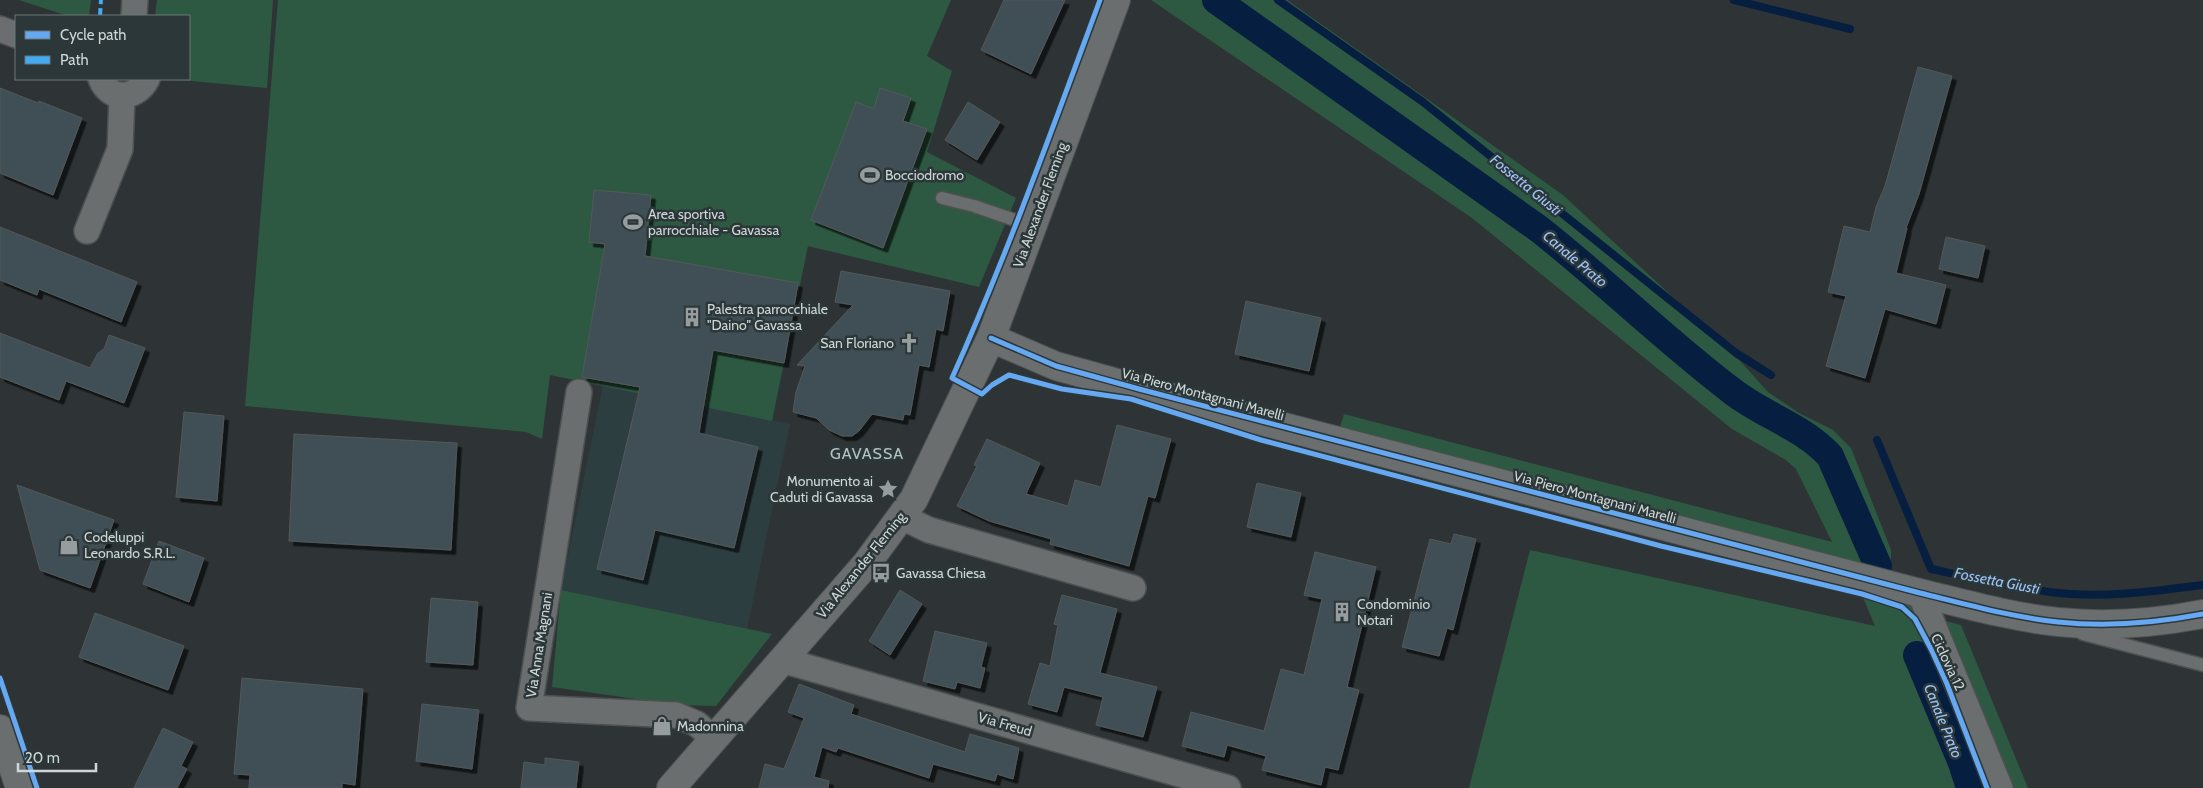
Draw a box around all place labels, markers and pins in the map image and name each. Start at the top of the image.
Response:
sports icon: Bocciodromo [859,164,881,186]
place label: Bocciodromo [885,166,964,184]
place label: Area sportiva parrocchiale - Gavassa [648,205,779,239]
sports icon: Area sportiva parrocchiale - Gavassa [622,211,644,233]
place label: Palestra parrocchiale "Daino" Gavassa [707,300,828,334]
building icon: Palestra parrocchiale "Daino" Gavassa [681,306,703,328]
church icon: San Floriano [898,332,920,354]
place label: San Floriano [820,334,894,352]
place label: Monumento ai Caduti di Gavassa [770,472,873,506]
place icon: Monumento ai Caduti di Gavassa [877,478,899,500]
place label: Codeluppi Leonardo S.R.L. [84,528,176,562]
shop icon: Codeluppi Leonardo S.R.L. [58,534,80,556]
bus stop icon: Gavassa Chiesa [870,562,892,584]
place label: Gavassa Chiesa [896,564,986,582]
place label: Condominio Notari [1357,595,1430,629]
building icon: Condominio Notari [1331,601,1353,623]
shop icon: Madonnina [651,715,673,737]
place label: Madonnina [677,717,744,735]

